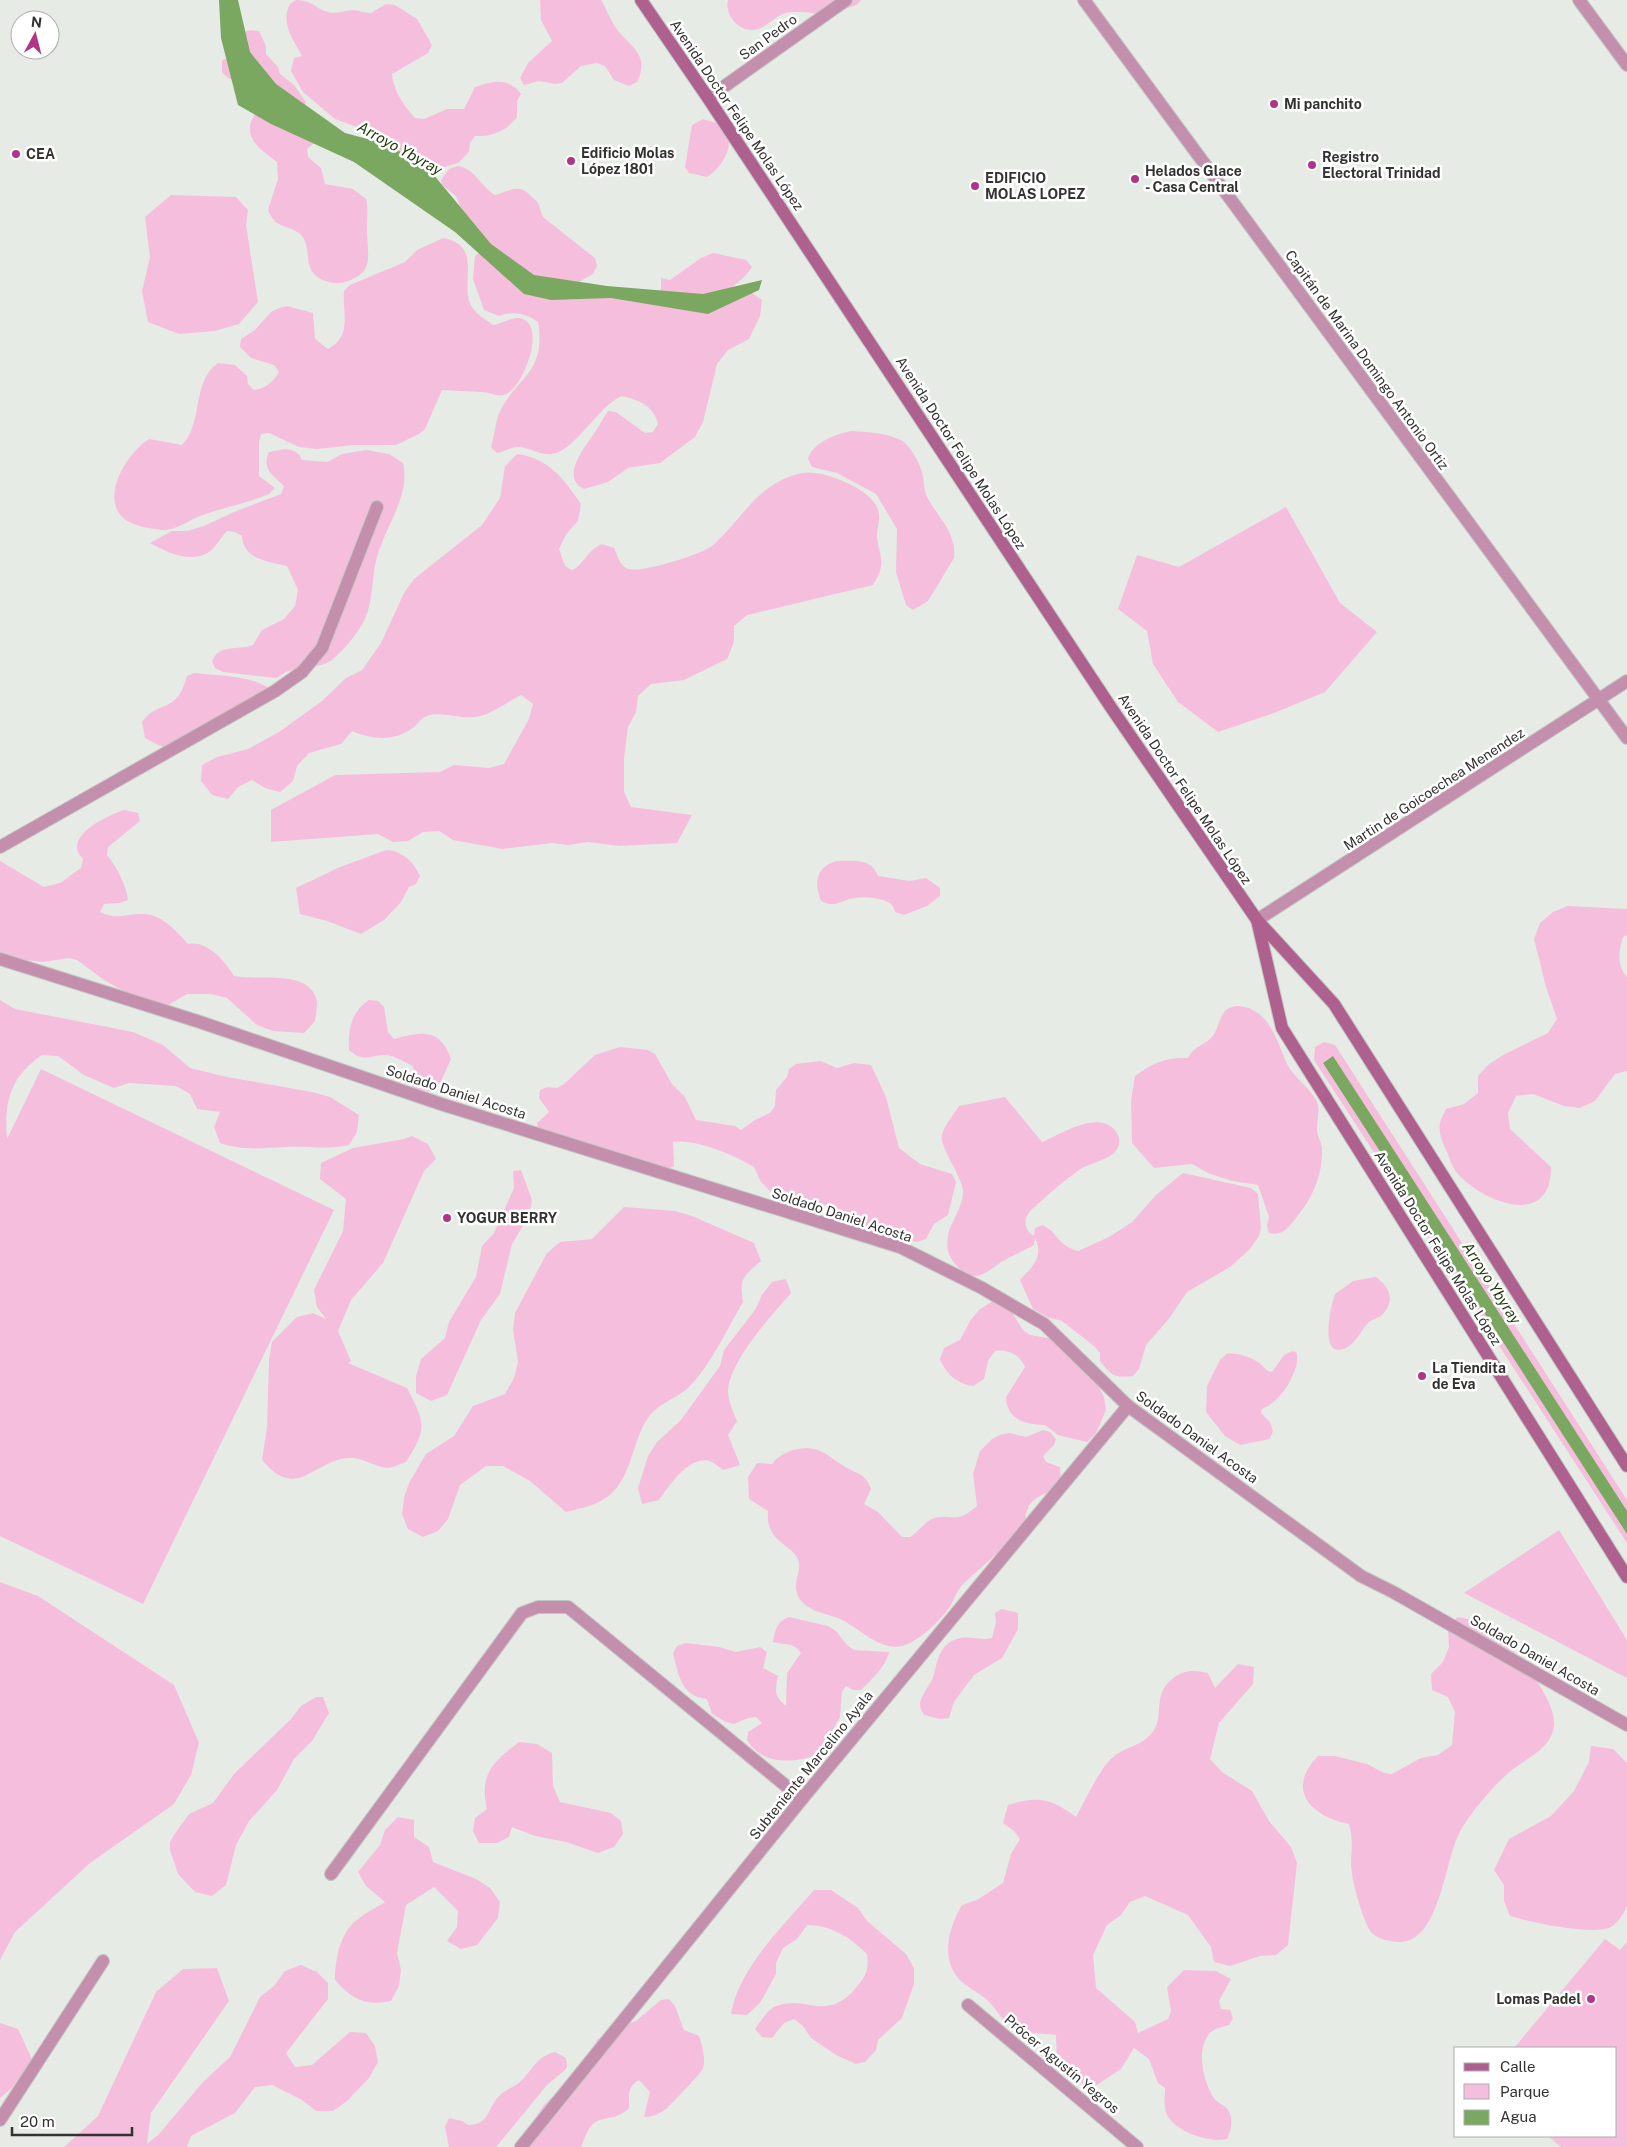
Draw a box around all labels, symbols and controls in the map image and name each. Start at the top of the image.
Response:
north arrow [10,10,60,60]
street label: San Pedro [736,11,800,63]
text: N [30,13,43,31]
street label: Avenida Doctor Felipe Molas López [667,17,807,214]
place label: Mi panchito [1284,96,1362,112]
marker: Mi panchito [1268,98,1280,110]
water label: Arroyo Ybyray [355,118,446,178]
place label: Edificio Molas López 1801 [581,145,674,177]
place label: CEA [26,146,55,162]
marker: CEA [10,148,22,160]
place label: Registro Electoral Trinidad [1322,149,1440,181]
marker: Edificio Molas López 1801 [565,155,577,167]
marker: Registro Electoral Trinidad [1306,159,1318,171]
place label: Helados Glace - Casa Central [1145,163,1242,195]
place label: EDIFICIO MOLAS LOPEZ [985,170,1085,202]
marker: Helados Glace - Casa Central [1129,173,1141,185]
marker: EDIFICIO MOLAS LOPEZ [969,180,981,192]
street label: Capitán de Marina Domingo Antonio Ortiz [1282,247,1452,473]
street label: Avenida Doctor Felipe Molas López [893,354,1029,552]
street label: Avenida Doctor Felipe Molas López [1115,691,1255,888]
street label: Martin de Goicoechea Menendez [1341,724,1528,853]
street label: Soldado Daniel Acosta [384,1062,528,1122]
street label: Avenida Doctor Felipe Molas López [1371,1148,1505,1348]
street label: Soldado Daniel Acosta [770,1185,914,1245]
place label: YOGUR BERRY [457,1210,558,1226]
marker: YOGUR BERRY [441,1212,453,1224]
water label: Arroyo Ybyray [1459,1239,1525,1327]
place label: La Tiendita de Eva [1432,1360,1506,1392]
marker: La Tiendita de Eva [1416,1370,1428,1382]
street label: Soldado Daniel Acosta [1133,1387,1261,1487]
street label: Soldado Daniel Acosta [1467,1611,1603,1699]
street label: Subteniente Marcelino Ayala [746,1687,876,1843]
place label: Lomas Padel [1496,1991,1581,2007]
marker: Lomas Padel [1585,1993,1597,2005]
street label: Prócer Agustín Yegros [1001,2011,1123,2117]
legend [1454,2047,1617,2137]
text: Calle [1500,2058,1536,2075]
text: Parque [1500,2083,1550,2100]
scale bar [12,2104,132,2136]
text: Agua [1500,2108,1537,2125]
text: 20 m [20,2113,55,2130]

